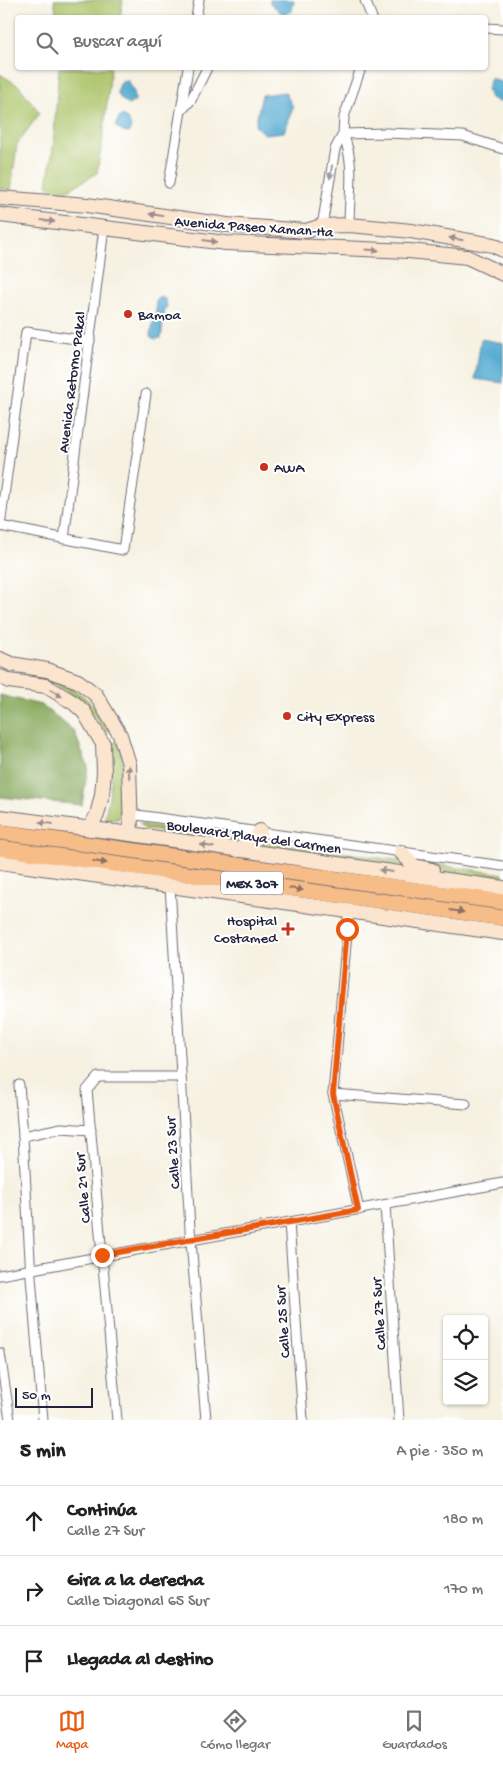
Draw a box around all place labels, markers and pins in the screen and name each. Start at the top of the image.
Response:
place label: Bamoa [137,307,181,325]
marker: Bamoa [122,308,134,320]
place label: AWA [274,460,306,478]
marker: AWA [258,461,270,473]
place label: City Express [297,709,375,727]
marker: City Express [281,710,293,722]
place label: Hospital Costamed [214,913,278,948]
marker: Hospital Costamed [281,922,295,936]

